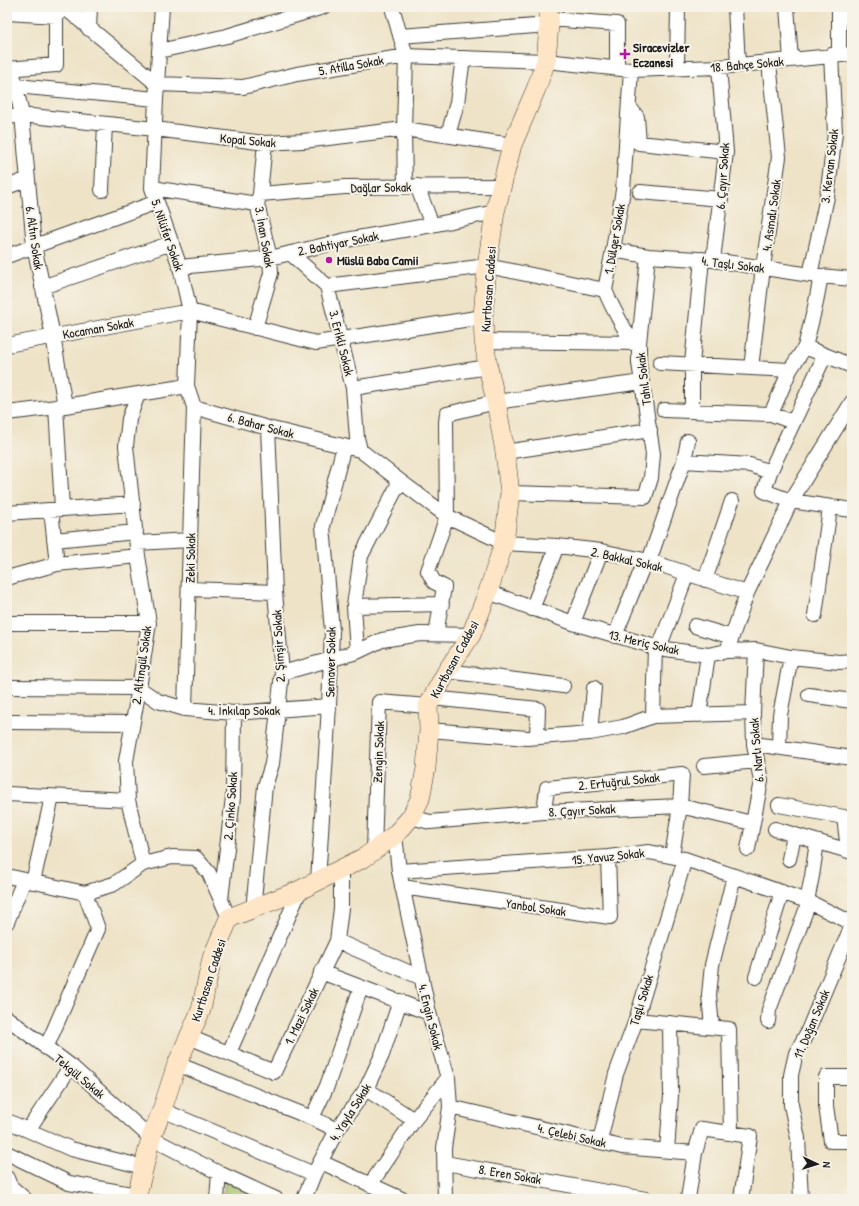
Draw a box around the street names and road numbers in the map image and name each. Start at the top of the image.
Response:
street label: 5. Atilla Sokak [317,50,386,80]
street label: 18. Bahçe Sokak [710,52,785,76]
street label: 3. Kervan Sokak [816,127,843,204]
street label: Kopal Sokak [219,129,277,151]
street label: 6. Çayır Sokak [711,142,733,210]
street label: Dağlar Sokak [350,177,412,197]
street label: 4. Asmalı Sokak [757,177,785,252]
street label: 5. Nilüfer Sokak [147,197,189,274]
street label: 1. Dülger Sokak [599,202,629,276]
street label: 6. Altın Sokak [22,205,48,272]
street label: 3. İnan Sokak [251,205,279,269]
street label: 2. Bahtiyar Sokak [296,226,381,260]
street label: Kurtbasan Caddesi [476,245,500,333]
street label: 4. Taşlı Sokak [700,251,766,277]
street label: 3. Erikli Sokak [325,308,359,378]
street label: Kocaman Sokak [61,313,136,343]
street label: Tahıl Sokak [631,351,655,406]
street label: 6. Bahar Sokak [226,407,297,443]
street label: Zeki Sokak [181,532,199,583]
street label: 2. Bakkal Sokak [589,542,665,576]
street label: 2. Şimşir Sokak [267,609,289,683]
street label: Kurtbasan Caddesi [425,617,483,701]
street label: 2. Altıngül Sokak [127,624,156,706]
street label: 13. Meriç Sokak [607,625,682,659]
street label: Semaver Sokak [320,626,340,697]
street label: 4. İnkılap Sokak [208,701,281,719]
street label: 6. Narlı Sokak [744,717,768,783]
street label: Zengin Sokak [368,720,388,783]
street label: 2. Ertuğrul Sokak [577,768,661,794]
street label: 2. Çinko Sokak [219,771,241,841]
street label: 8. Çayır Sokak [548,799,617,821]
street label: 15. Yavuz Sokak [571,843,646,869]
street label: Yanbol Sokak [505,894,568,920]
street label: Kurtbasan Caddesi [186,936,230,1024]
street label: Taşlı Sokak [625,972,657,1028]
street label: 4. Engin Sokak [414,982,448,1052]
street label: 1. Mazi Sokak [279,984,323,1048]
street label: 11. Doğan Sokak [788,986,834,1061]
street label: Tekgül Sokak [51,1049,110,1103]
street label: 4. Yayla Sokak [325,1079,375,1145]
street label: 4. Çelebi Sokak [536,1118,609,1152]
street label: 8. Eren Sokak [477,1160,543,1188]

